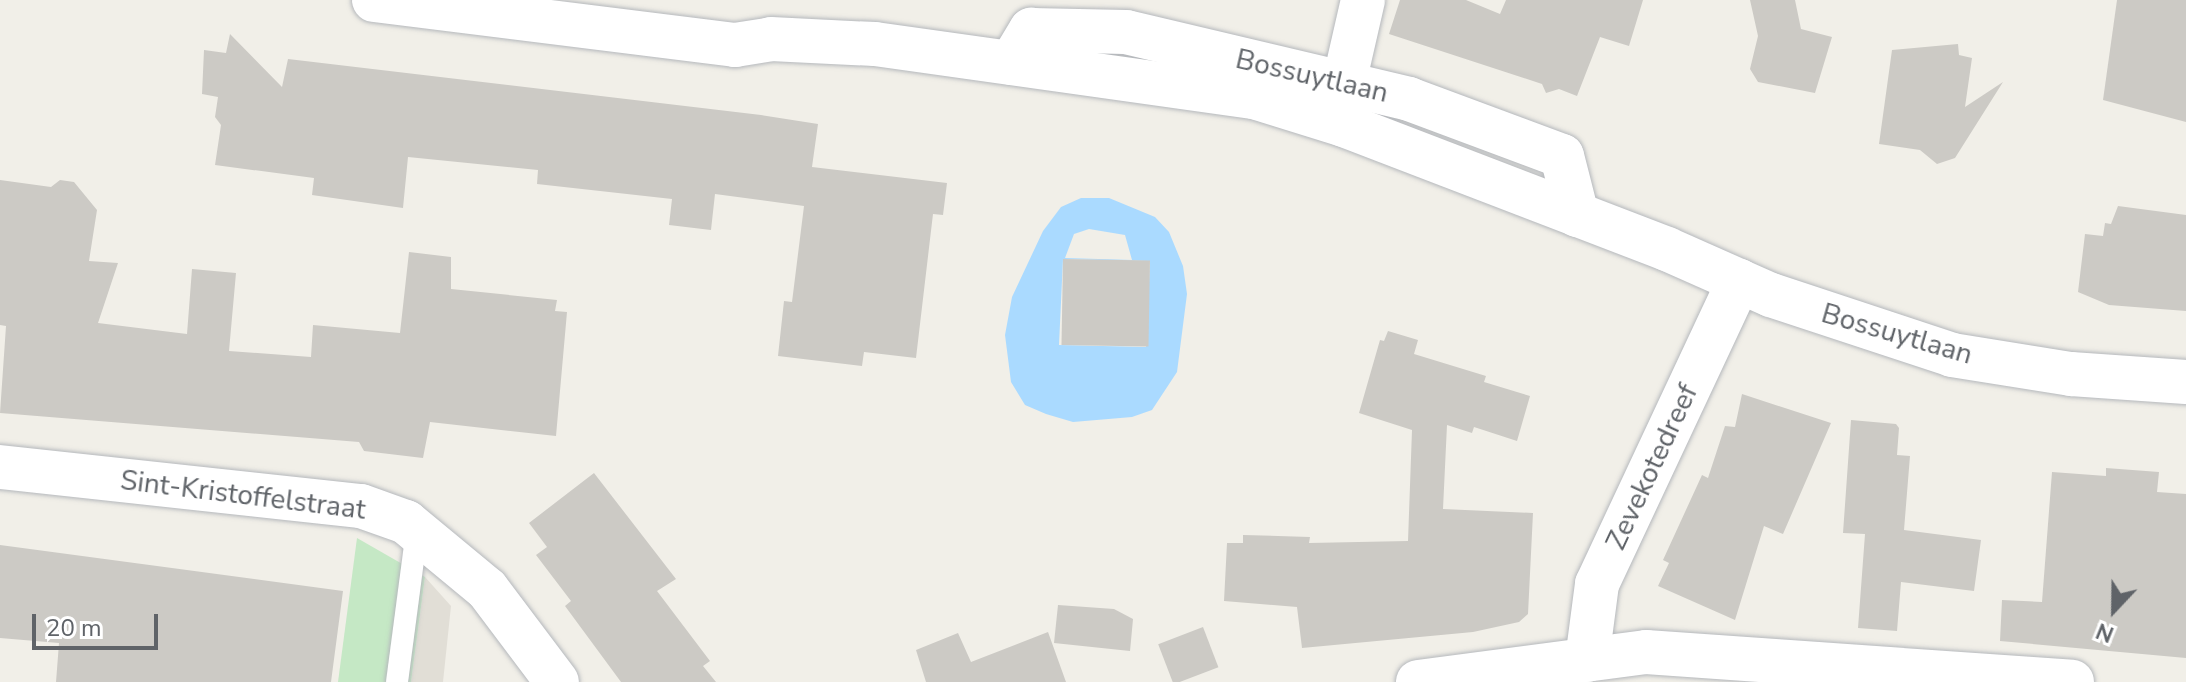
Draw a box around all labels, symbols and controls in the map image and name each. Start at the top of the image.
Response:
street label: Bossuytlaan [1232,42,1392,110]
street label: Bossuytlaan [1818,296,1976,372]
street label: Zevekotedreef [1599,379,1705,555]
street label: Sint-Kristoffelstraat [118,463,368,527]
north arrow [2074,570,2154,650]
scale bar [36,598,162,648]
text: 20 m [46,612,102,644]
text: N [2092,615,2118,649]

